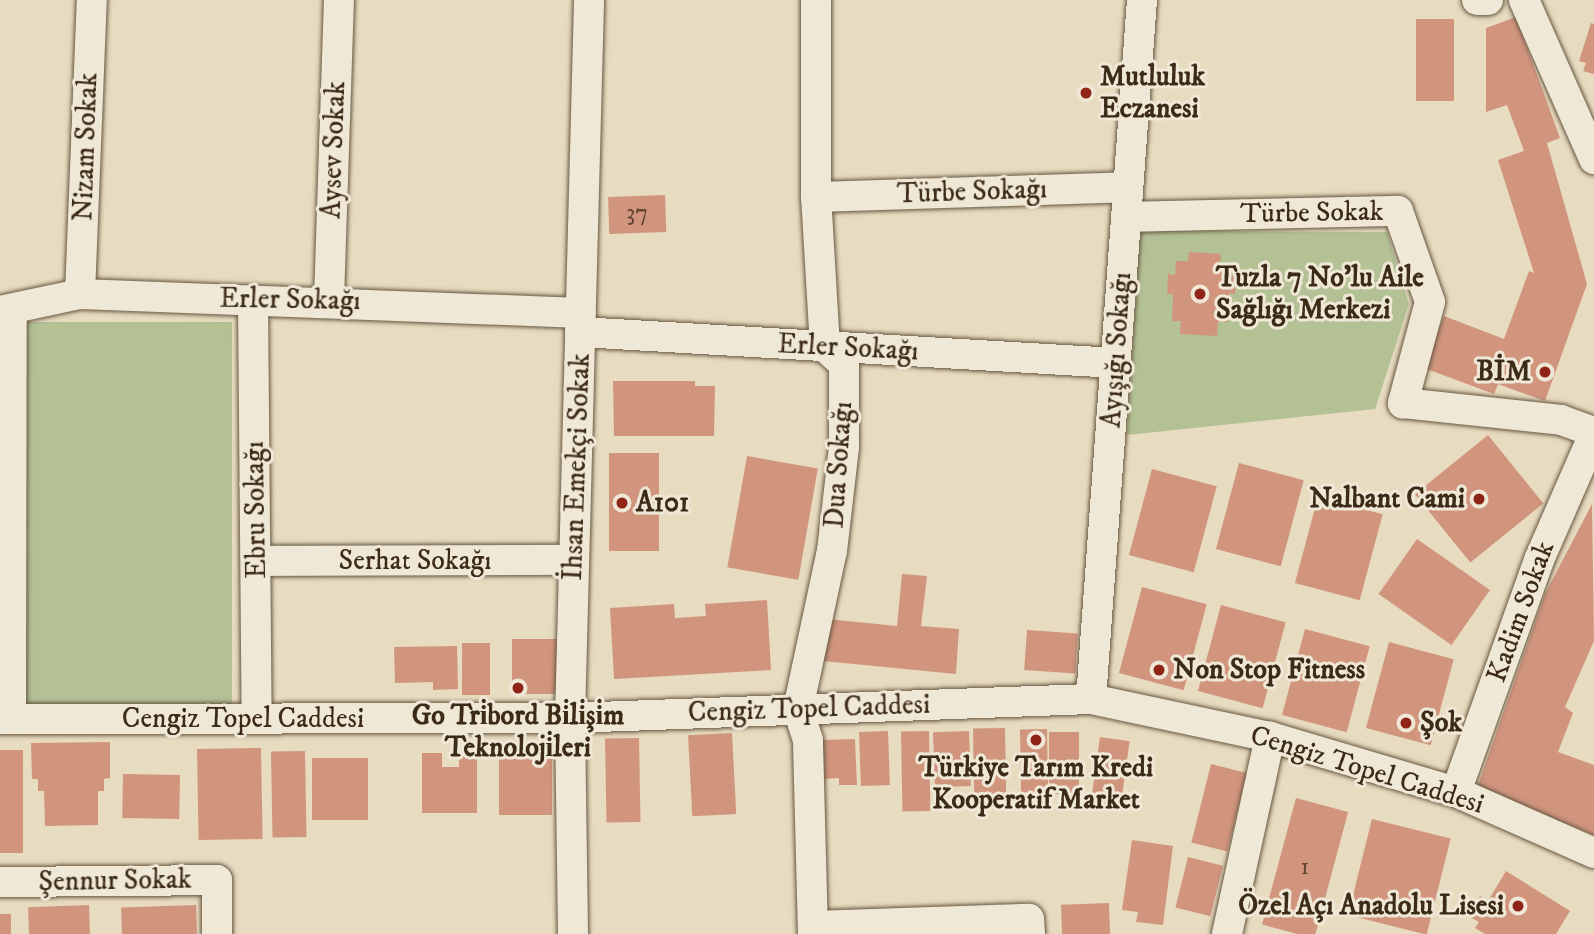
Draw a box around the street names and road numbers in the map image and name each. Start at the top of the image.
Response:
street label: Nizam Sokak [67,72,105,222]
street label: Aysev Sokak [315,81,353,219]
street label: Türbe Sokağı [896,173,1048,211]
street label: Türbe Sokak [1240,195,1384,231]
street label: Ayışığı Sokağı [1095,271,1139,429]
street label: Erler Sokağı [219,282,361,318]
street label: Erler Sokağı [777,328,919,368]
street label: İhsan Emekçi Sokak [556,353,598,581]
street label: Dua Sokağı [818,400,860,530]
street label: Ebru Sokağı [238,441,274,579]
street label: Kadim Sokak [1480,537,1562,687]
street label: Serhat Sokağı [339,544,491,578]
street label: Cengiz Topel Caddesi [687,688,931,730]
street label: Cengiz Topel Caddesi [122,702,364,736]
street label: Cengiz Topel Caddesi [1246,719,1488,821]
street label: Şennur Sokak [38,863,192,899]

